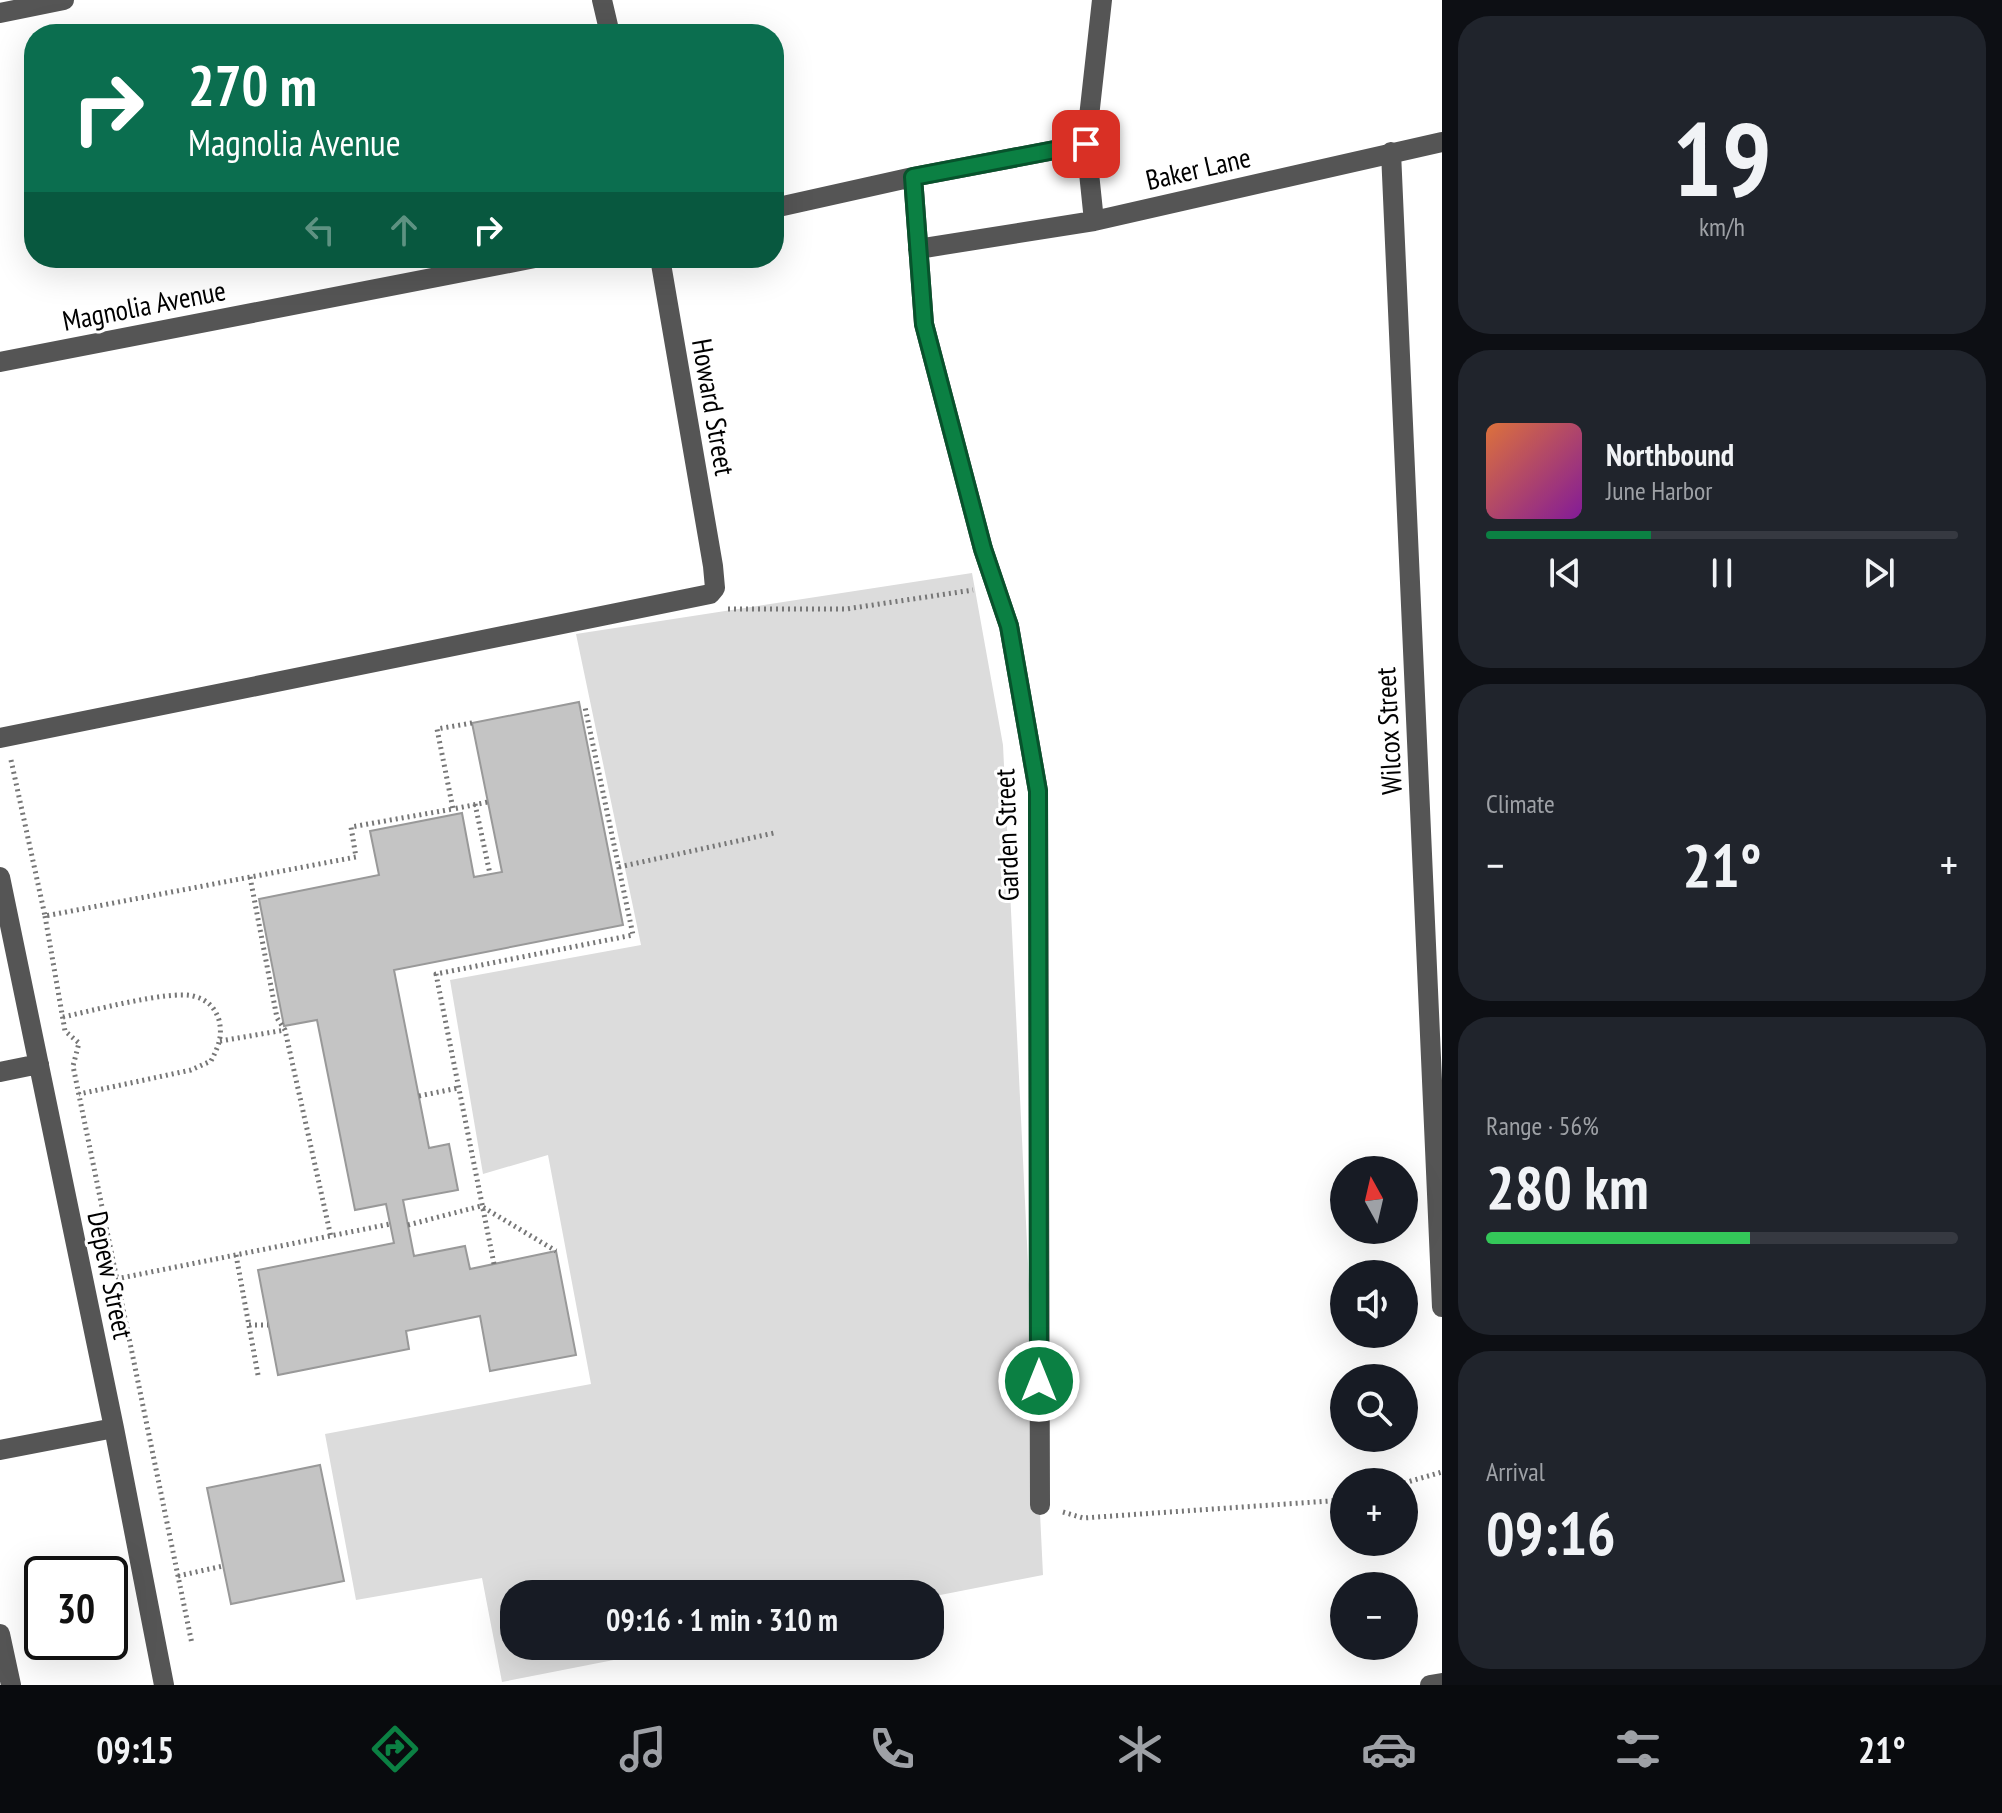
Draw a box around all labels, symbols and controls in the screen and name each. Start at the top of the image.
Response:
text: 270 m [188,49,317,121]
icon: right [56,56,160,160]
text: 19 [1672,90,1772,225]
pin [1052,110,1120,178]
text: Magnolia Avenue [188,119,401,166]
icon: arrive [1064,122,1108,166]
street label: Baker Lane [1142,138,1254,198]
icon: left [298,208,342,252]
icon: ahead [382,208,426,252]
icon: right [466,208,510,252]
text: km/h [1699,210,1745,243]
street label: Magnolia Avenue [59,271,229,339]
street label: Howard Street [684,336,744,479]
text: Northbound [1606,435,1734,474]
text: June Harbor [1606,474,1712,507]
icon: previous [1543,551,1587,595]
icon: pause [1700,551,1744,595]
icon: next [1857,551,1901,595]
street label: Wilcox Street [1366,666,1410,795]
street label: Garden Street [985,768,1027,902]
text: Climate [1486,787,1555,820]
text: 21° [1682,826,1762,904]
text: − [1486,836,1504,893]
text: + [1940,836,1958,893]
text: Range · 56% [1486,1109,1599,1142]
text: 280 km [1486,1148,1649,1226]
north arrow [1330,1156,1418,1244]
map controls [1330,1156,1418,1660]
street label: Depew Street [79,1208,143,1343]
button: sound [1330,1260,1418,1348]
position arrow [997,1339,1081,1423]
button: search [1330,1364,1418,1452]
text: Arrival [1486,1455,1545,1488]
button: + [1330,1468,1418,1556]
text: 09:16 [1486,1494,1616,1572]
speed limit sign: 30 [24,1556,128,1660]
button: − [1330,1572,1418,1660]
text: 09:16 · 1 min · 310 m [606,1600,838,1639]
icon: directions [367,1721,423,1777]
icon: music [615,1721,671,1777]
icon: phone [864,1721,920,1777]
icon: climate [1112,1721,1168,1777]
icon: car [1361,1721,1417,1777]
icon: filters [1610,1721,1666,1777]
text: 09:15 [96,1726,174,1773]
text: 21° [1858,1726,1906,1773]

